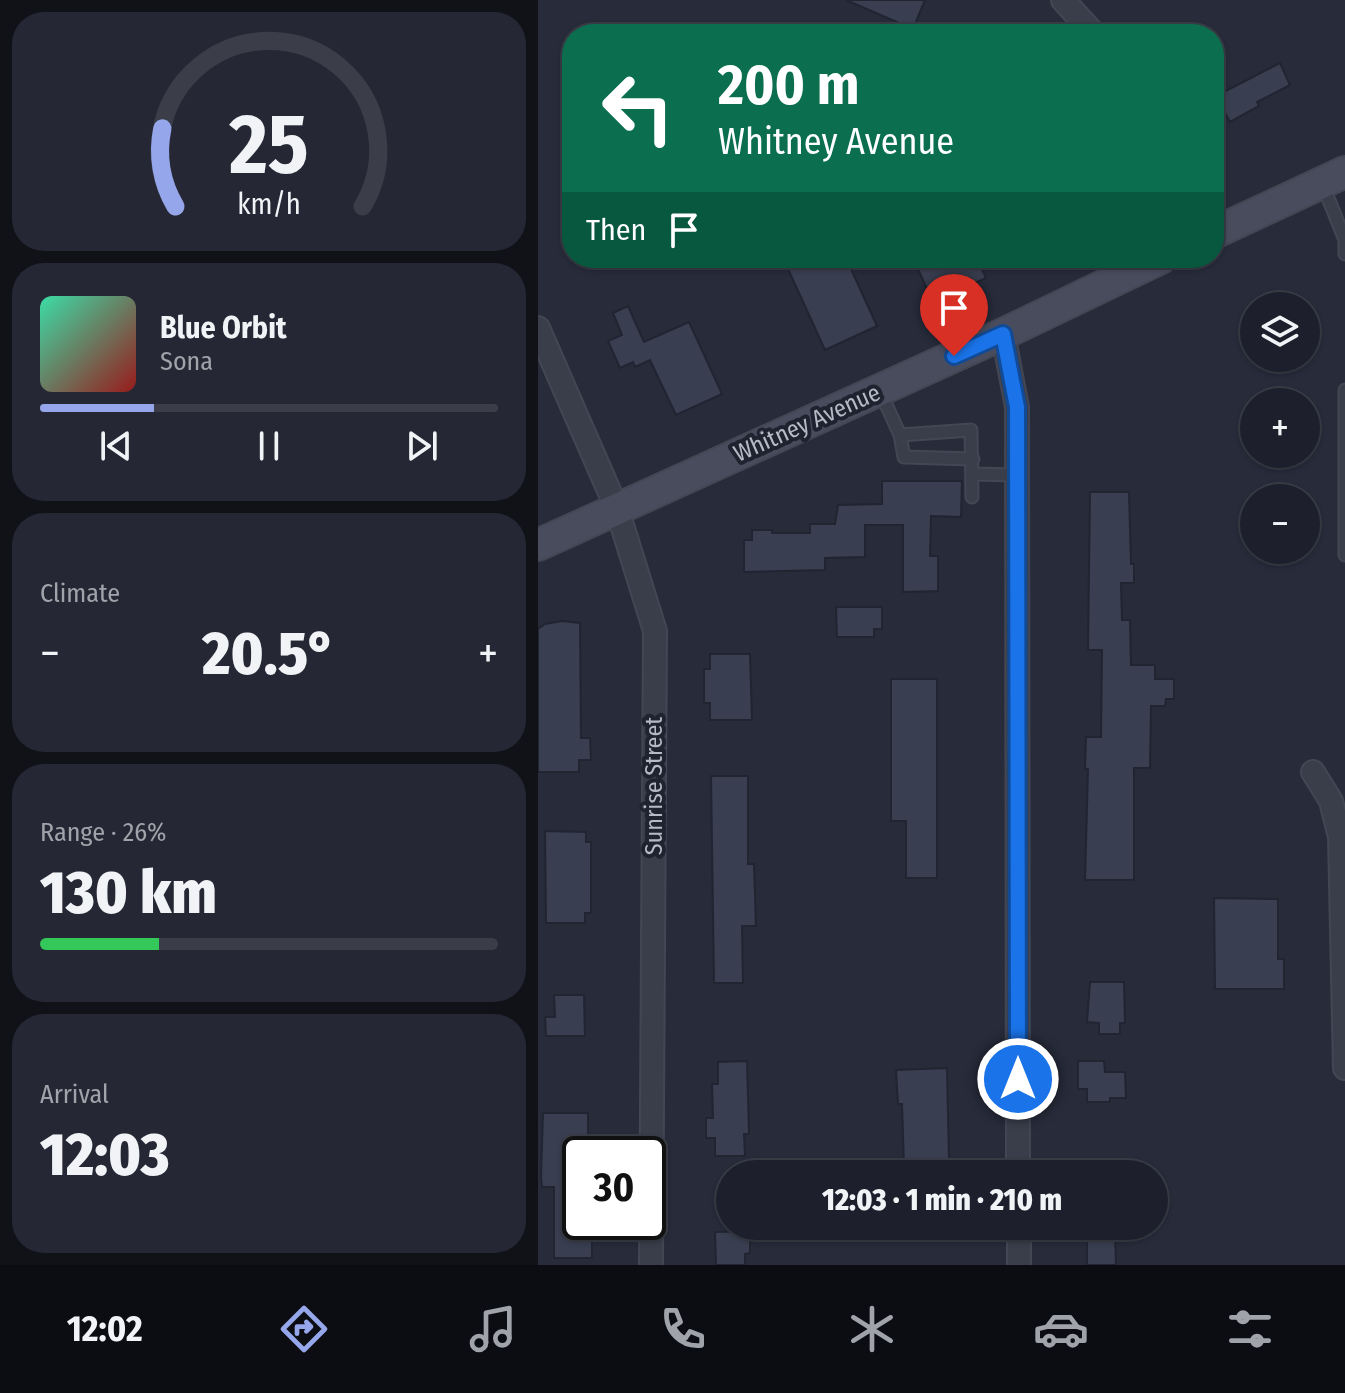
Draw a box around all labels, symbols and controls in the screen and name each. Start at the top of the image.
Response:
text: 200 m [718,52,859,119]
icon: left [586,56,690,160]
text: 25 [228,95,309,195]
text: Whitney Avenue [718,120,954,164]
text: km/h [237,187,301,222]
icon: arrive [662,208,706,252]
text: Then [586,212,646,248]
pin [920,274,988,356]
icon: arrive [932,286,976,330]
map controls [1240,292,1320,564]
button: layers [1240,292,1320,372]
text: Blue Orbit [160,310,286,346]
text: Sona [160,346,213,377]
street label: Whitney Avenue [729,378,885,468]
button: + [1240,388,1320,468]
icon: previous [94,424,138,468]
icon: pause [247,424,291,468]
icon: next [400,424,444,468]
button: − [1240,484,1320,564]
text: Climate [40,578,120,609]
text: 20.5° [202,618,336,690]
text: − [40,627,60,680]
text: + [478,627,498,680]
street label: Sunrise Street [640,717,668,855]
text: Range · 26% [40,817,167,848]
text: 130 km [40,857,217,929]
position arrow [976,1037,1060,1121]
text: Arrival [40,1079,109,1110]
text: 12:03 [40,1119,169,1191]
speed limit sign: 30 [562,1136,666,1240]
text: 12:03 · 1 min · 210 m [822,1182,1062,1218]
icon: directions [276,1301,332,1357]
icon: music [465,1301,521,1357]
icon: phone [655,1301,711,1357]
icon: climate [844,1301,900,1357]
icon: car [1033,1301,1089,1357]
icon: filters [1222,1301,1278,1357]
text: 12:02 [67,1307,143,1351]

